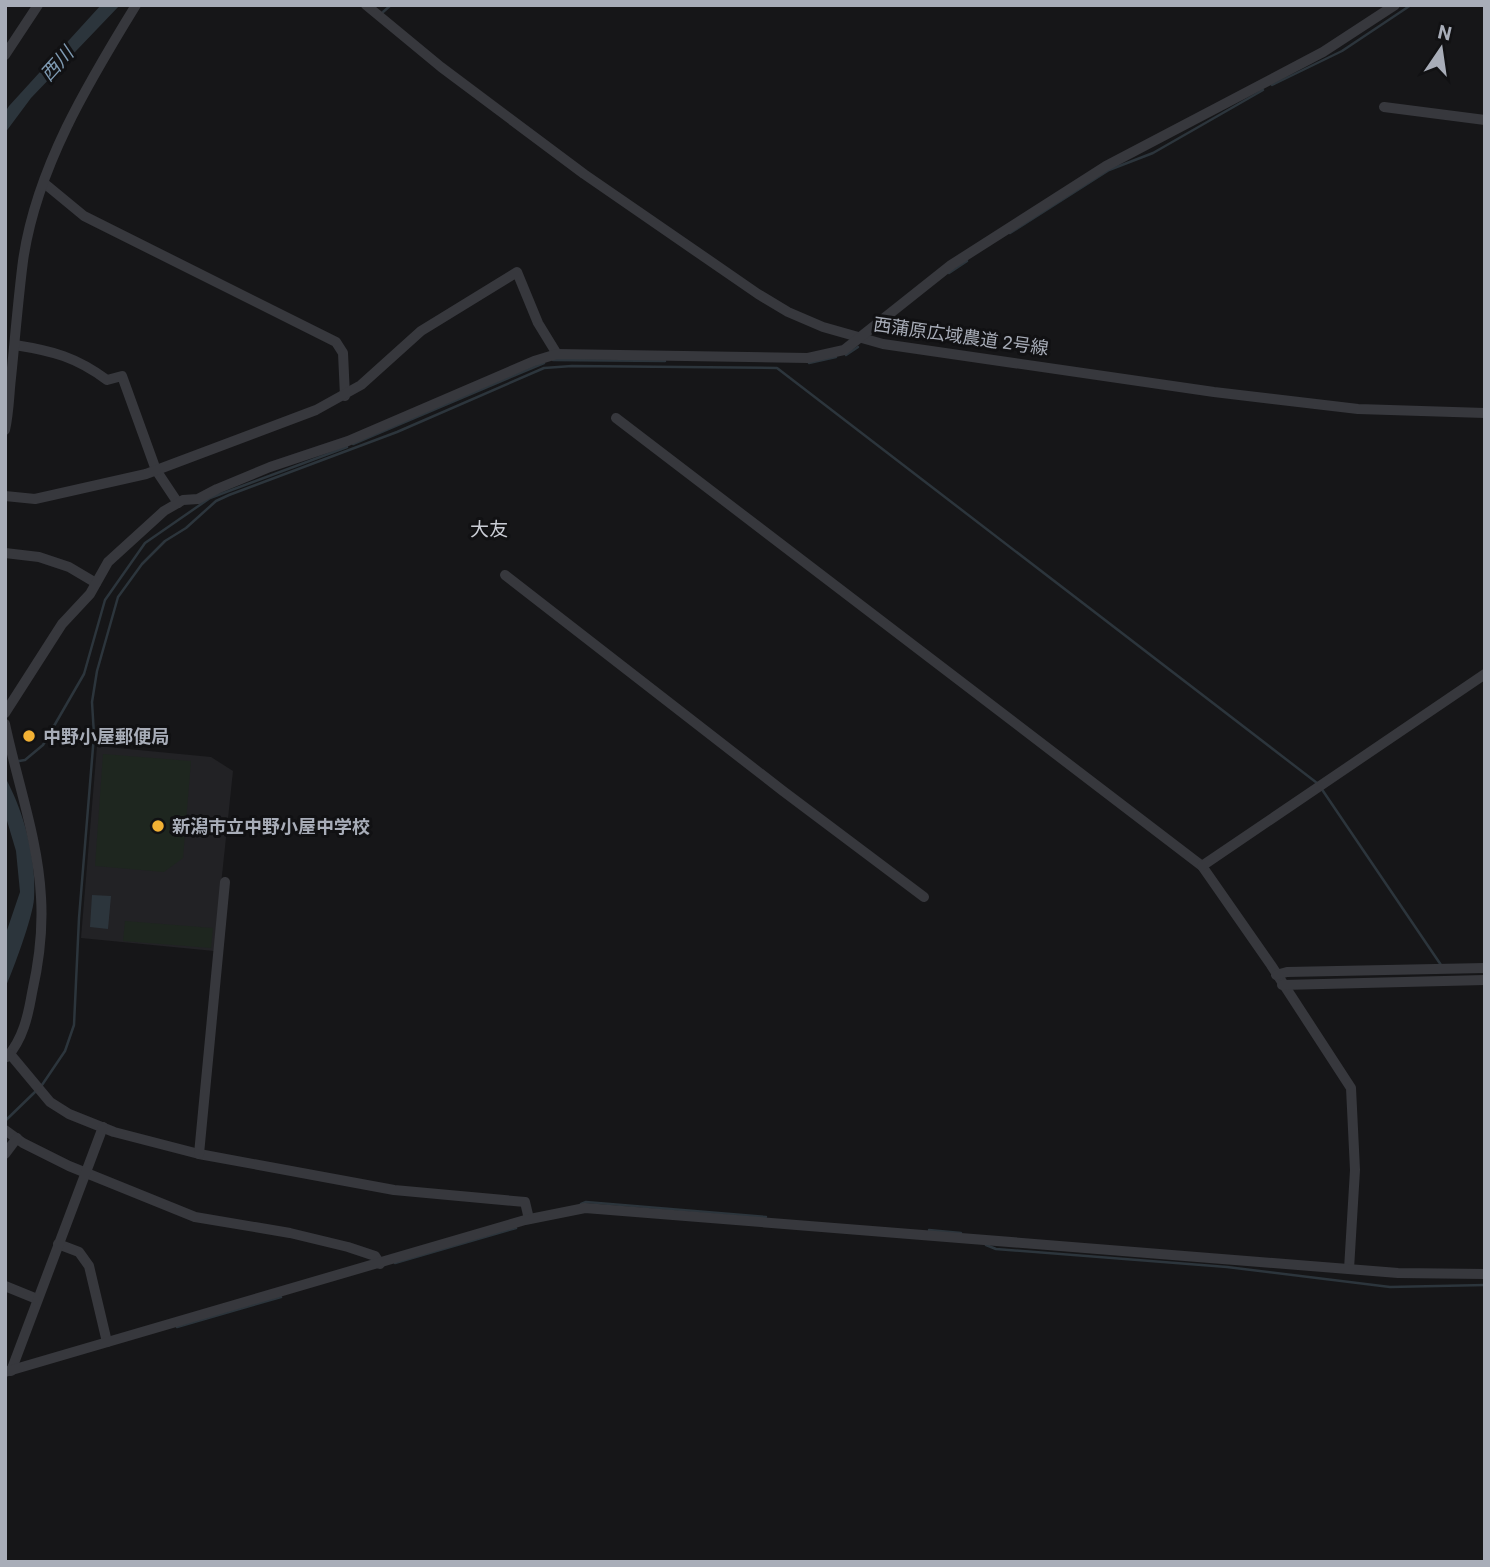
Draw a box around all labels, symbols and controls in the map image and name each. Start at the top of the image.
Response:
north arrow [1406,14,1476,84]
text: N [1436,20,1454,46]
water label: 西川 [36,41,80,86]
street label: 西蒲原広域農道 2号線 [872,313,1050,359]
district label: 大友 [470,518,508,541]
place label: 中野小屋郵便局 [43,726,169,747]
marker: 中野小屋郵便局 [21,728,37,744]
place label: 新潟市立中野小屋中学校 [172,816,370,837]
marker: 新潟市立中野小屋中学校 [150,818,166,834]

